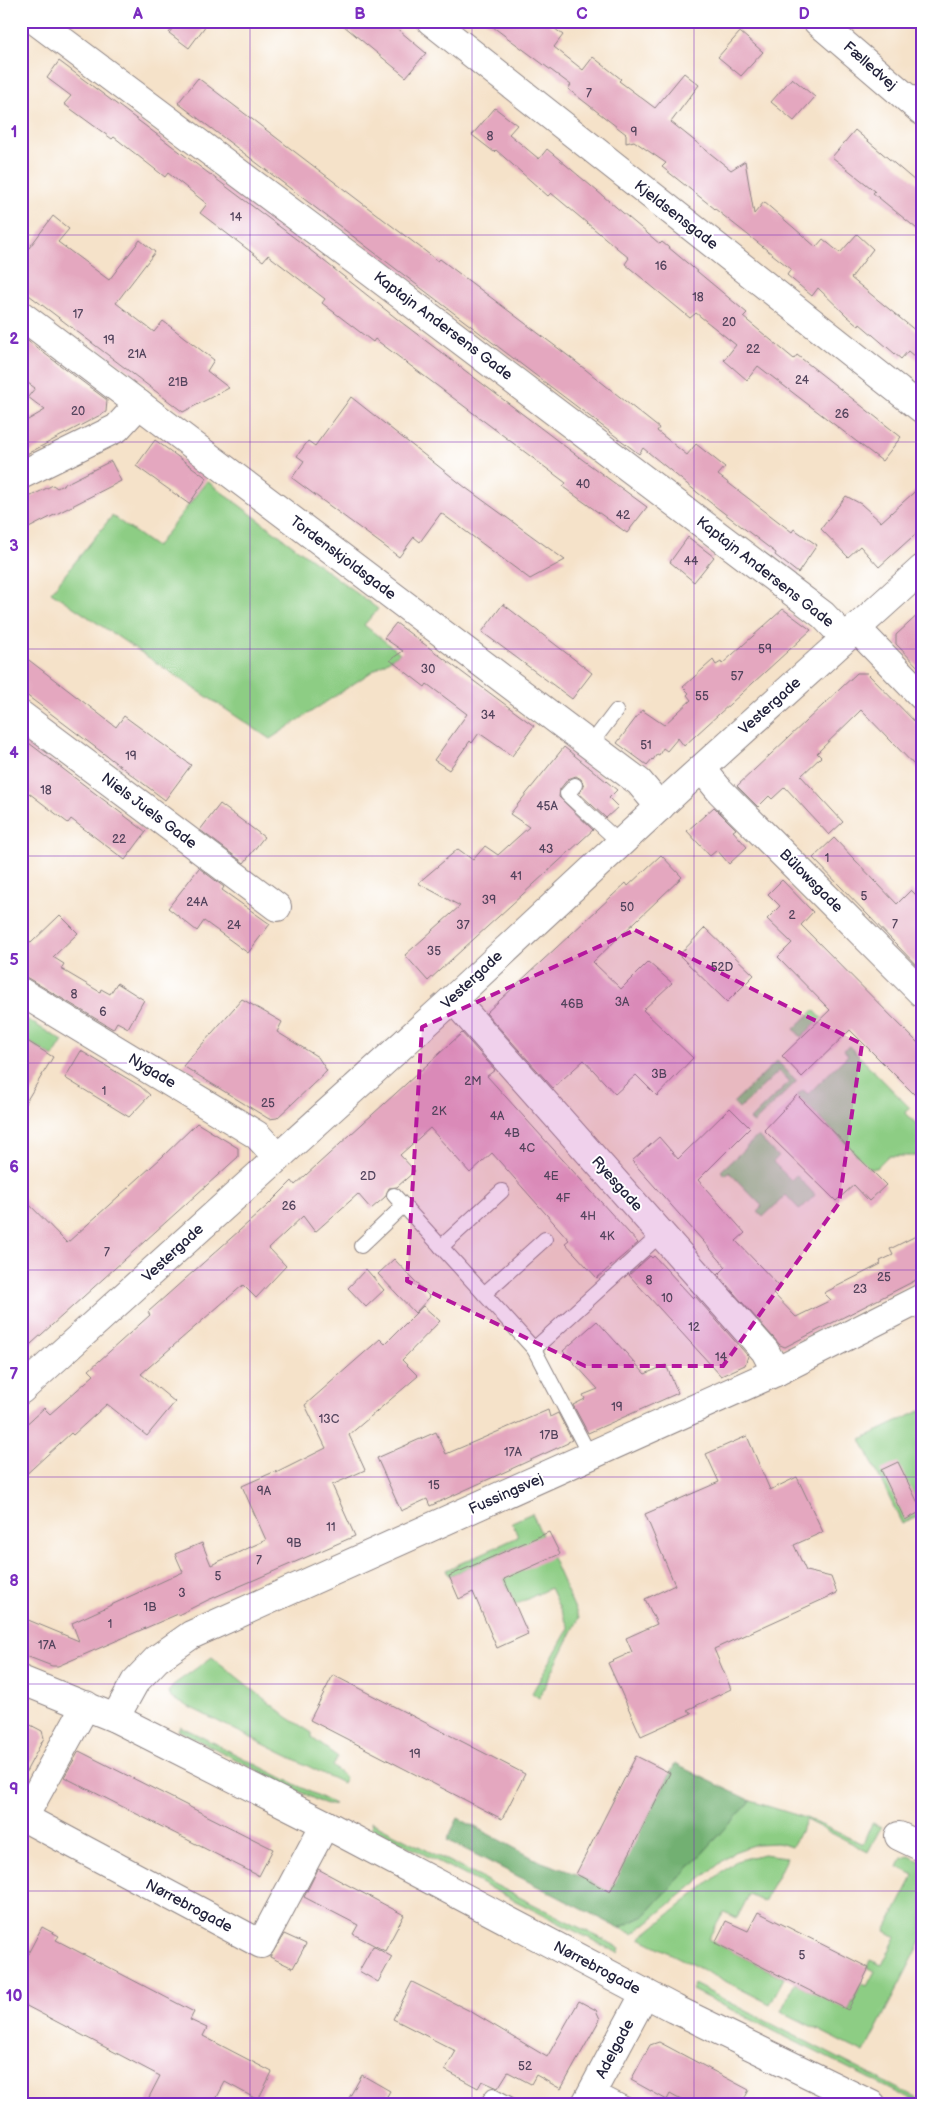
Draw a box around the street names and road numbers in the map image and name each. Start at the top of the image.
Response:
street label: Fælledvej [839,37,901,95]
street label: Kjeldsensgade [630,176,722,254]
street label: Kaptajn Andersens Gade [370,267,516,385]
street label: Tordenskjoldsgade [286,512,400,604]
street label: Kaptajn Andersens Gade [692,512,838,632]
street label: Vestergade [735,673,805,739]
street label: Niels Juels Gade [97,769,201,853]
street label: Bülowsgade [775,845,847,917]
street label: Vestergade [437,947,507,1013]
street label: Nygade [125,1049,179,1093]
street label: Ryesgade [587,1152,647,1216]
street label: Vestergade [138,1220,208,1286]
street label: Fussingsvej [466,1469,546,1519]
street label: Nørrebrogade [142,1875,236,1937]
street label: Nørrebrogade [550,1937,644,1999]
street label: Adelgade [592,2016,639,2082]

